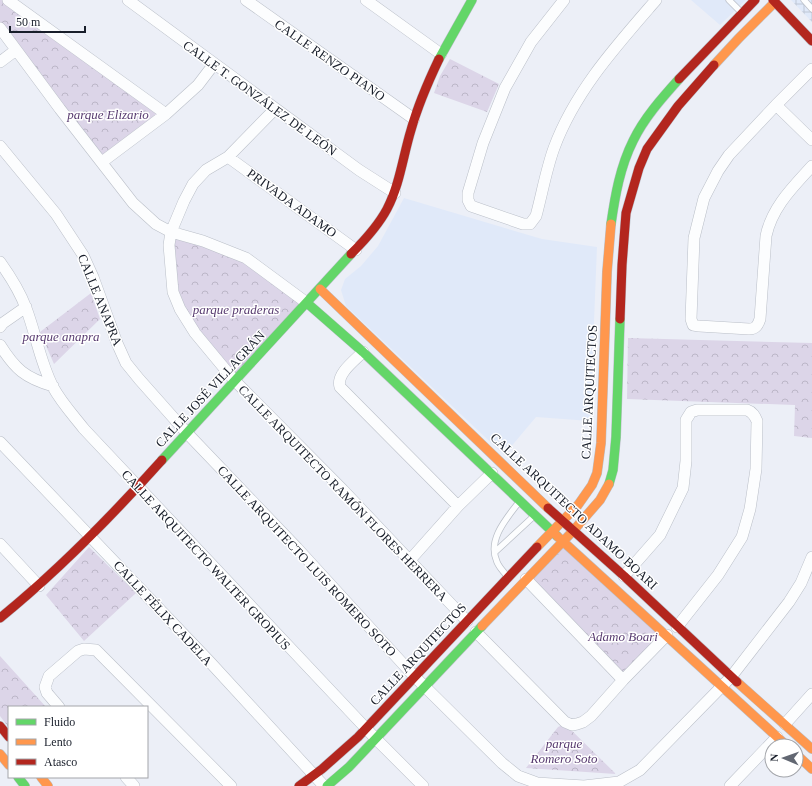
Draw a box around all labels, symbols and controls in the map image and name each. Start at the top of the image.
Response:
scale bar [10,8,85,34]
text: 50 m [16,15,41,29]
street label: CALLE RENZO PIANO [272,16,388,104]
street label: CALLE T. GONZÁLEZ DE LEÓN [180,37,340,159]
park label: parque Elizario [66,107,149,122]
street label: PRIVADA ADAMO [244,165,340,241]
street label: CALLE ANAPRA [75,252,126,349]
park label: parque praderas [192,302,279,317]
street label: CALLE ARQUITECTOS [578,324,600,460]
street label: CALLE JOSÉ VILLAGRÁN [152,327,268,450]
park label: parque anapra [21,329,100,344]
street label: CALLE ARQUITECTO RAMÓN FLORES HERRERA [235,382,451,605]
street label: CALLE ARQUITECTO ADAMO BOARI [487,430,661,592]
street label: CALLE ARQUITECTO LUIS ROMERO SOTO [214,463,400,659]
street label: CALLE ARQUITECTO WALTER GROPIUS [118,467,294,653]
street label: CALLE FÉLIX CADELA [110,557,216,669]
street label: CALLE ARQUITECTOS [367,600,469,708]
park label: Adamo Boari [587,629,658,644]
legend [8,706,148,778]
text: Fluido [44,715,75,729]
text: Lento [44,735,72,749]
park label: parque Romero Soto [529,736,598,766]
north arrow [764,738,804,778]
text: N [768,753,780,762]
text: Atasco [44,755,77,769]

